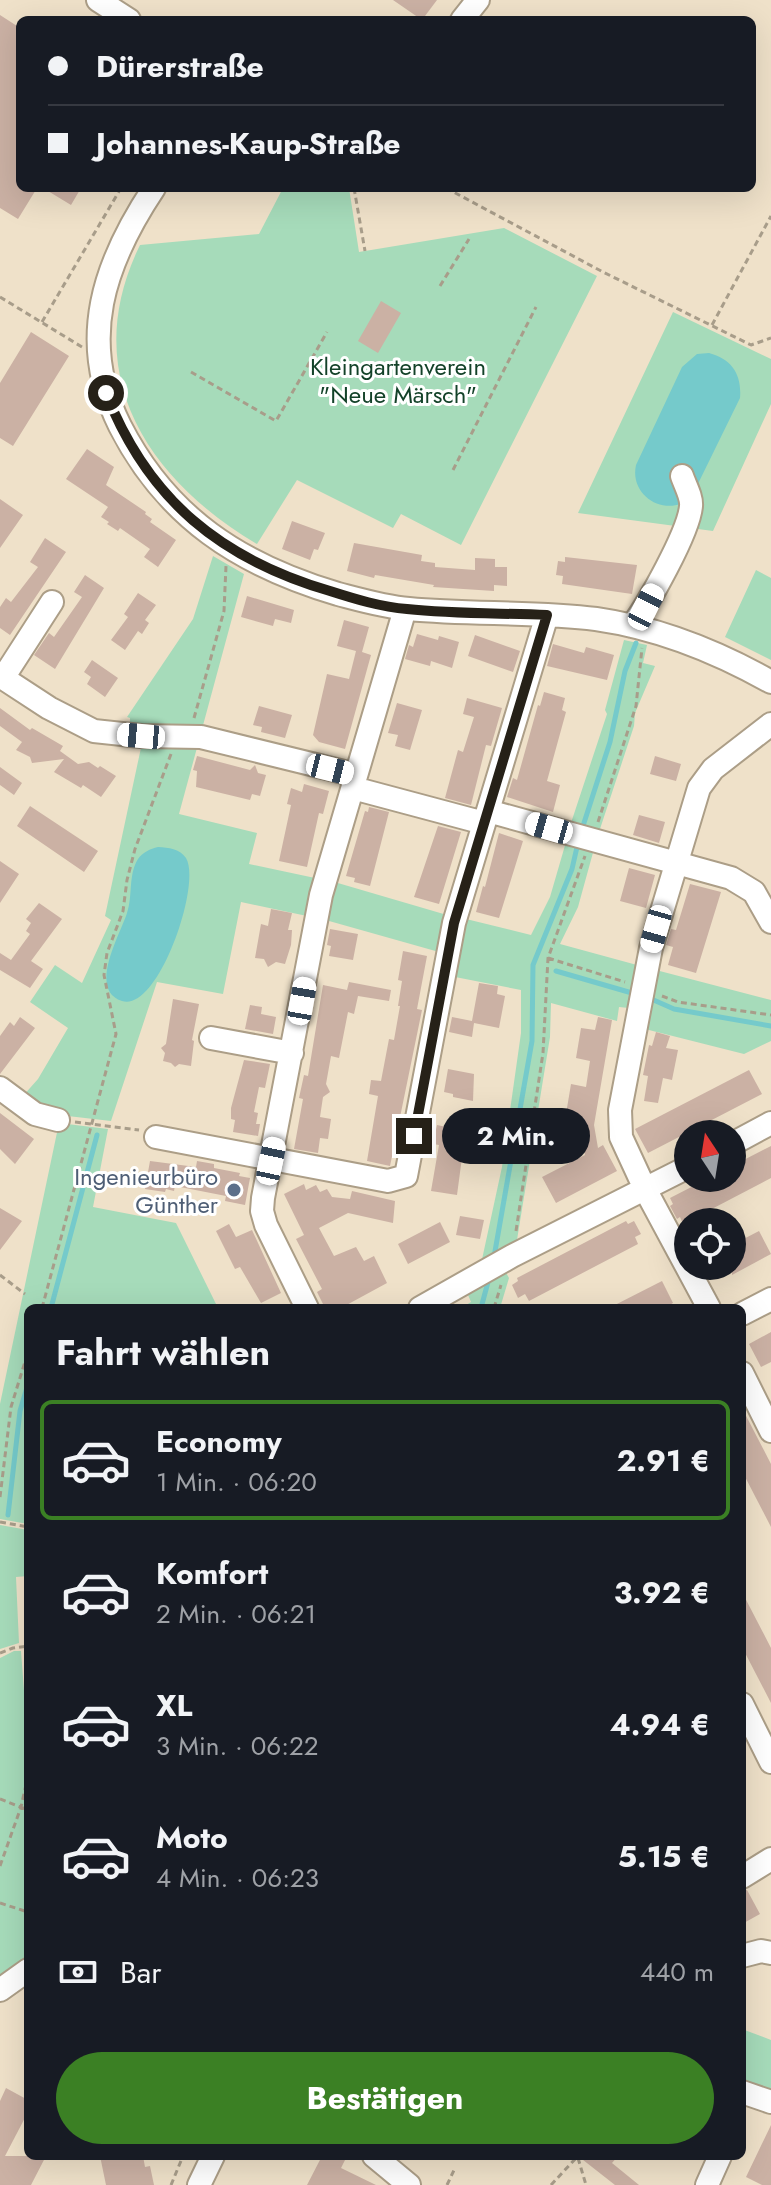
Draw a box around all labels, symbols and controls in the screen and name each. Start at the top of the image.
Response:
text: Dürerstraße [96,45,264,88]
text: Johannes-Kaup-Straße [96,122,401,165]
park label: Kleingartenverein "Neue Märsch" [310,349,486,412]
route start [88,375,124,411]
car [624,580,668,634]
car [116,722,166,750]
car [304,752,356,786]
car [523,810,575,846]
car [638,903,674,955]
car [286,975,318,1027]
callout: 2 Min. [442,1108,590,1164]
text: 2 Min. [477,1117,555,1155]
route end [396,1118,432,1154]
north arrow [674,1120,746,1192]
map controls [674,1120,746,1280]
car [254,1135,288,1187]
place label: Ingenieurbüro Günther [74,1159,219,1222]
marker: Ingenieurbüro Günther [225,1181,243,1199]
button: locate [674,1208,746,1280]
text: Fahrt wählen [56,1326,270,1378]
text: Economy [156,1420,282,1463]
icon: car [60,1424,132,1496]
text: 2.91 € [617,1439,710,1482]
text: 1 Min. · 06:20 [156,1463,317,1501]
text: Komfort [156,1552,268,1595]
icon: car [60,1556,132,1628]
text: 3.92 € [614,1571,710,1614]
text: 2 Min. · 06:21 [156,1595,316,1633]
text: XL [156,1684,192,1727]
icon: car [60,1688,132,1760]
text: 4.94 € [610,1703,710,1746]
text: 3 Min. · 06:22 [156,1727,319,1765]
text: Moto [156,1816,228,1859]
icon: car [60,1820,132,1892]
text: 5.15 € [618,1835,710,1878]
text: 4 Min. · 06:23 [156,1859,319,1897]
icon: cash [56,1950,100,1994]
text: Bar [120,1951,161,1994]
text: 440 m [640,1953,714,1991]
button: Bestätigen [56,2052,714,2144]

